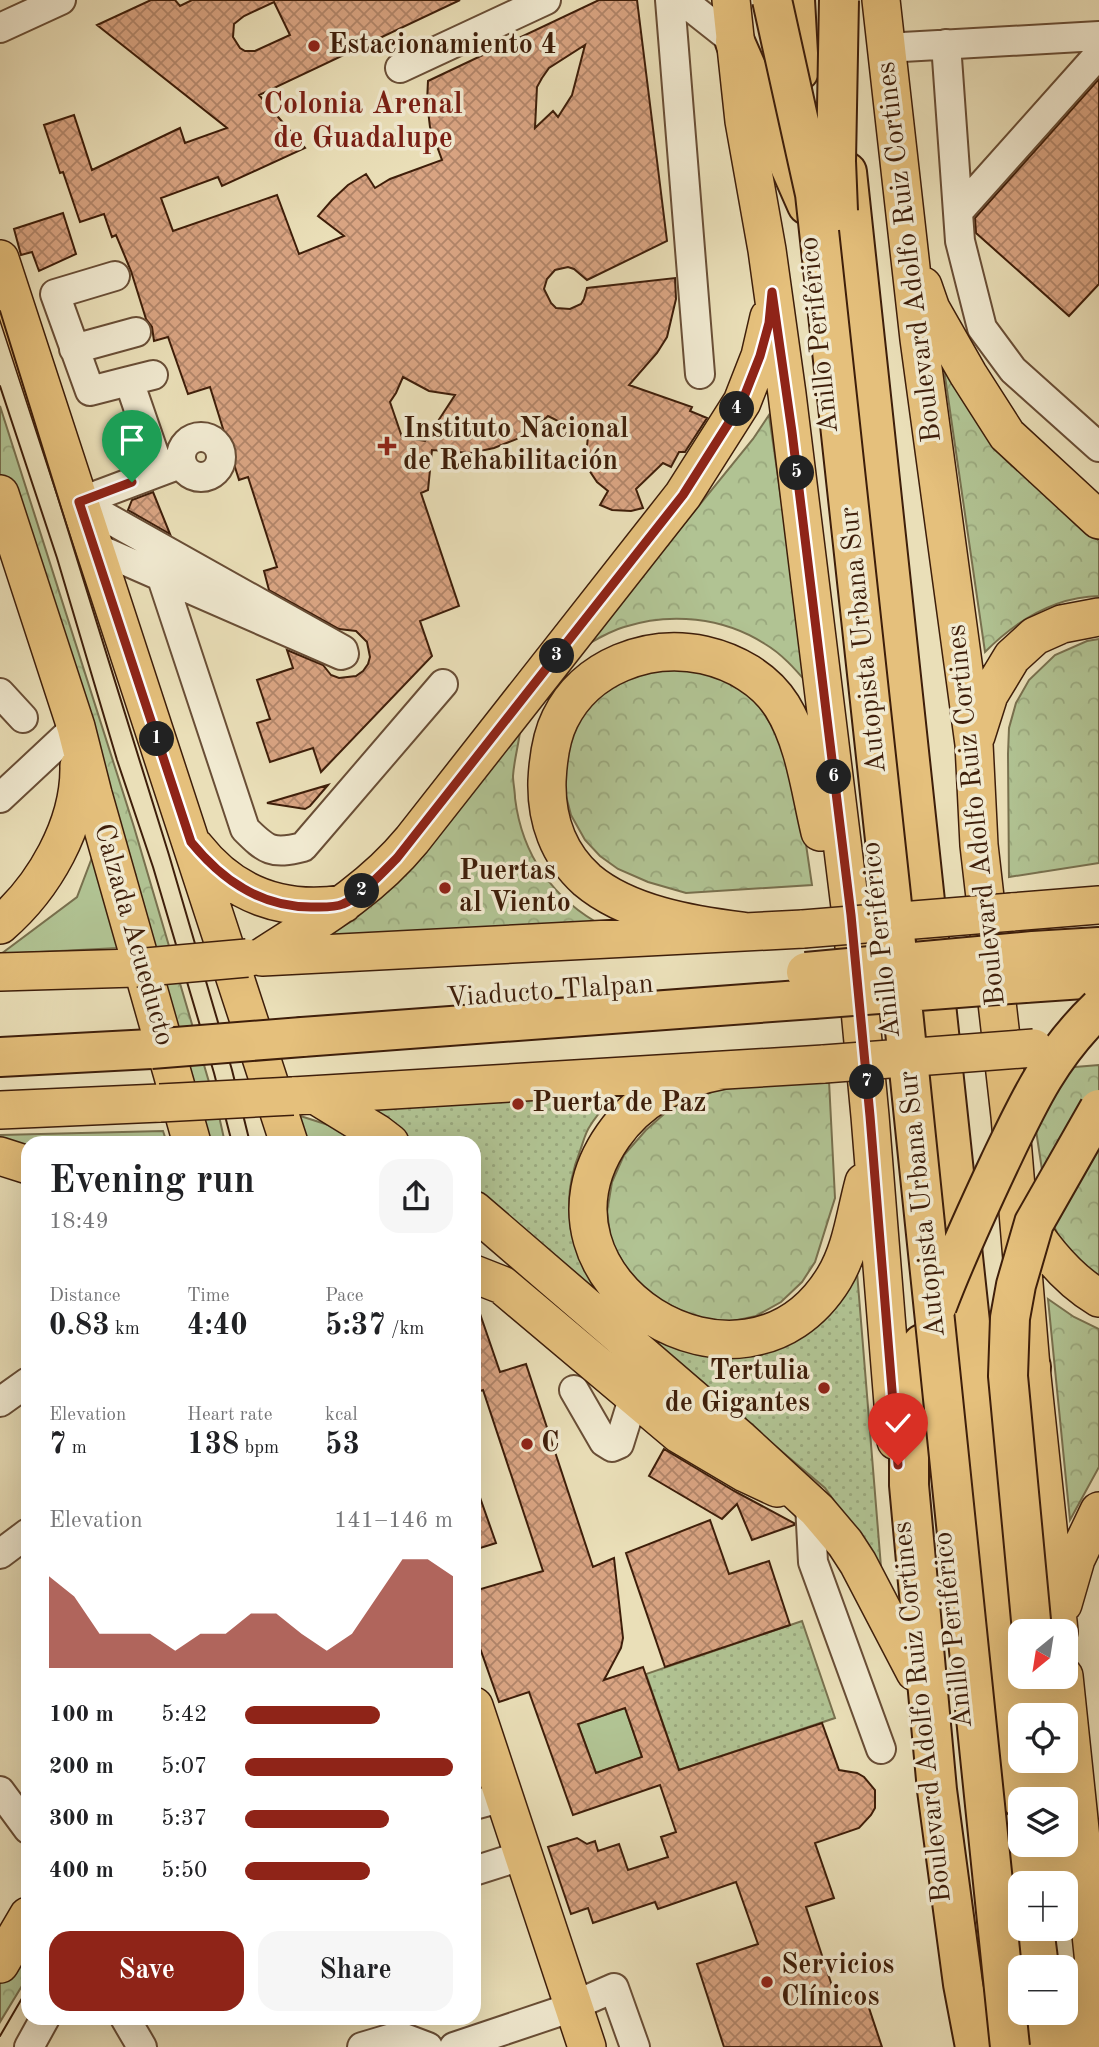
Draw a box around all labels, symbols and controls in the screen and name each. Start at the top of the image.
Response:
place label: Estacionamiento 4 [328,32,557,60]
marker: Estacionamiento 4 [306,38,322,54]
street label: Boulevard Adolfo Ruiz Cortines [873,60,947,444]
district label: Colonia Arenal de Guadalupe [263,90,463,154]
street label: Anillo Periférico [796,235,844,435]
pin: 4 [720,392,754,426]
text: 4 [731,399,742,418]
pin [102,410,162,482]
place label: Instituto Nacional de Rehabilitación [403,416,629,476]
icon: arrive [113,421,151,459]
marker: Instituto Nacional de Rehabilitación [377,436,397,456]
pin: 5 [780,456,814,490]
text: 5 [791,463,802,482]
street label: Autopista Urbana Sur [836,505,892,775]
street label: Boulevard Adolfo Ruiz Cortines [943,623,1011,1007]
pin: 3 [540,638,574,674]
text: 3 [551,646,562,665]
pin: 1 [140,722,174,756]
text: 1 [151,729,162,748]
pin: 6 [816,760,852,794]
text: 6 [828,767,839,786]
street label: Calzada Acueducto [88,821,178,1049]
street label: Anillo Periférico [858,840,906,1040]
place label: Puertas al Viento [459,858,571,918]
pin: 2 [344,874,380,908]
marker: Puertas al Viento [437,880,453,896]
text: 2 [356,881,367,900]
street label: Viaducto Tlalpan [446,971,654,1013]
pin: 7 [850,1064,884,1100]
street label: Autopista Urbana Sur [895,1069,951,1339]
text: 7 [861,1072,872,1091]
place label: Puerta de Paz [532,1090,706,1118]
marker: Puerta de Paz [510,1096,526,1112]
button: share [379,1159,453,1233]
text: Evening run [49,1163,255,1201]
text: 18:49 [49,1210,109,1233]
text: Distance [49,1287,121,1306]
text: Time [187,1287,230,1306]
text: Pace [325,1287,364,1306]
text: 0.83 [49,1311,110,1341]
text: 4:40 [187,1311,248,1341]
text: 5:37 [325,1311,386,1341]
text: km [110,1320,140,1339]
text: /km [386,1320,424,1339]
place label: Tertulia de Gigantes [665,1358,810,1418]
marker: Tertulia de Gigantes [816,1380,832,1396]
pin [868,1393,928,1465]
icon: check [879,1404,917,1442]
text: Elevation [49,1406,126,1425]
text: Heart rate [187,1406,272,1425]
text: kcal [325,1406,358,1425]
text: 7 [49,1430,66,1460]
text: 138 [187,1430,239,1460]
text: 53 [325,1430,360,1460]
place label: C [541,1430,559,1458]
marker: C [519,1436,535,1452]
text: m [66,1439,87,1458]
text: bpm [239,1439,279,1458]
text: Elevation [49,1509,143,1532]
text: 141–146 m [334,1509,453,1532]
street label: Boulevard Adolfo Ruiz Cortines [889,1520,957,1904]
street label: Anillo Periférico [930,1530,978,1730]
north arrow [1008,1619,1078,1689]
map controls [1008,1619,1078,2025]
text: 100 m [49,1703,114,1726]
text: 5:42 [161,1703,207,1726]
button: locate [1008,1703,1078,1773]
text: 200 m [49,1755,114,1778]
text: 5:07 [161,1755,207,1778]
button: layers [1008,1787,1078,1857]
text: 300 m [49,1807,114,1830]
text: 5:37 [161,1807,207,1830]
text: 400 m [49,1859,114,1882]
text: 5:50 [161,1859,207,1882]
button: + [1008,1871,1078,1941]
button: Save [49,1931,244,2011]
button: Share [258,1931,453,2011]
place label: Servicios Clínicos [781,1952,894,2012]
button: − [1008,1955,1078,2025]
marker: Servicios Clínicos [759,1974,775,1990]

